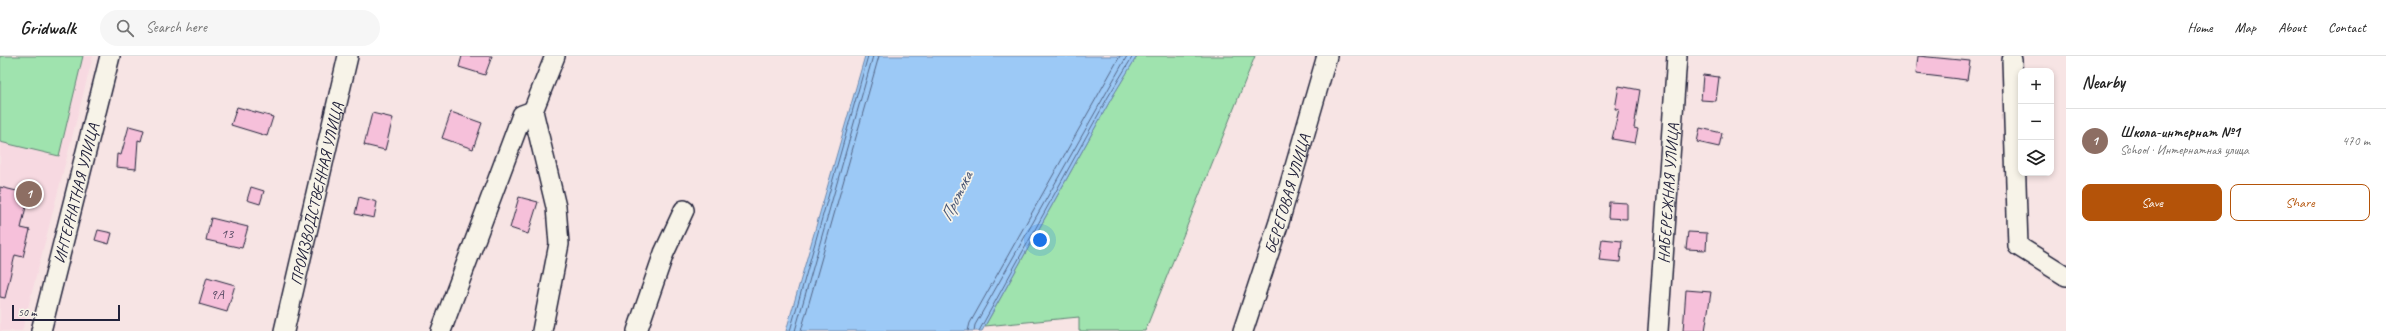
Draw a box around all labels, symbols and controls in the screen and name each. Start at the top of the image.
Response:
search box [100,10,380,46]
text: Gridwalk [20,16,76,40]
icon: search [114,17,136,39]
text: Search here [146,18,207,37]
text: Home [2187,19,2213,36]
text: Map [2235,19,2256,36]
text: About [2278,19,2306,36]
text: Contact [2328,19,2366,36]
map controls [2018,68,2054,176]
button: + [2018,68,2054,104]
text: Nearby [2082,72,2125,93]
street label: ПРОИЗВОДСТВЕННАЯ УЛИЦА [286,100,348,287]
button: − [2018,104,2054,140]
street label: ИНТЕРНАТНАЯ УЛИЦА [49,121,104,265]
street label: НАБЕРЕЖНАЯ УЛИЦА [1654,122,1683,264]
text: Школа-интернат №1 [2120,123,2240,142]
street label: БЕРЕГОВАЯ УЛИЦА [1260,131,1315,256]
text: 1 [2092,133,2098,149]
text: 470 m [2342,133,2370,149]
button: layers [2018,140,2054,176]
text: School · Интернатная улица [2120,142,2249,158]
water label: Протока [936,166,978,224]
pin: 1 [16,179,42,209]
button: Save [2082,184,2222,221]
button: Share [2230,184,2370,221]
house number: 13 [221,225,235,242]
your location [1030,230,1050,250]
house number: 9А [210,286,225,303]
scale bar [12,303,120,322]
text: 50 m [18,305,37,319]

